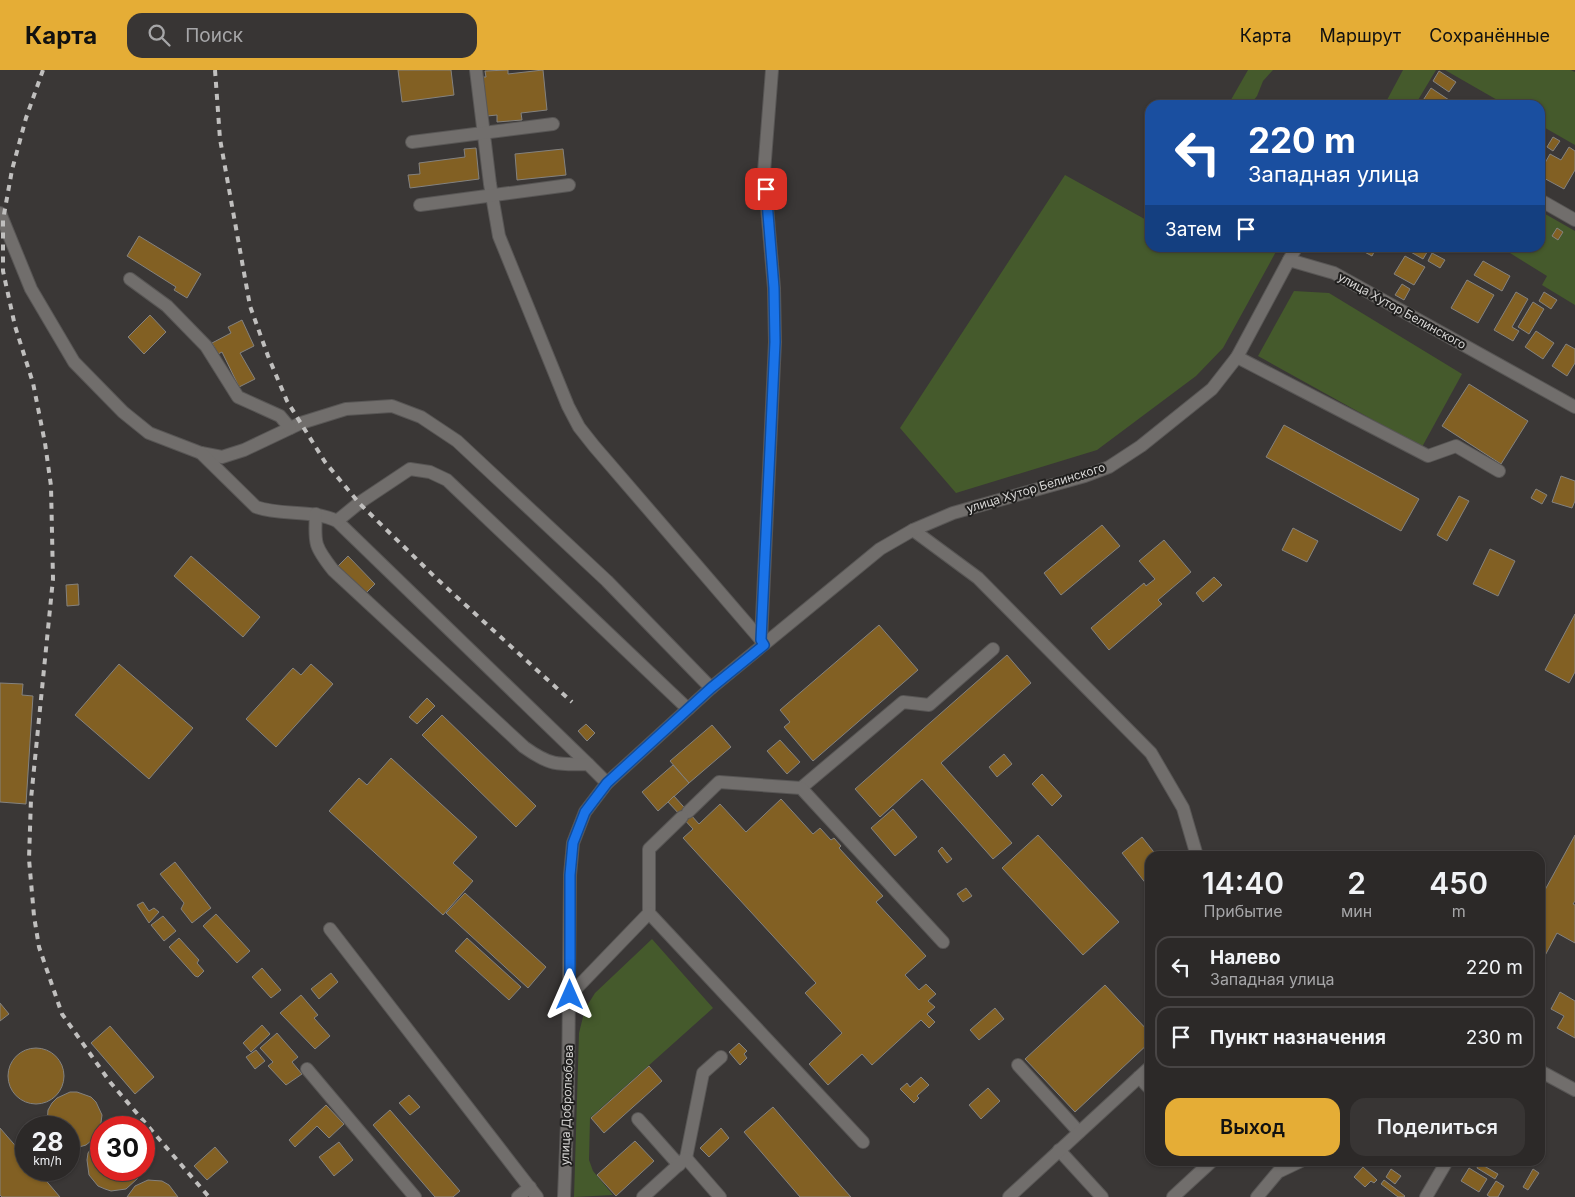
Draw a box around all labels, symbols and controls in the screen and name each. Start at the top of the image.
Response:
search box [127,13,477,58]
text: Карта [25,21,97,50]
icon: search [145,21,173,49]
text: Поиск [185,24,243,47]
text: Карта [1240,25,1292,46]
text: Маршрут [1320,25,1401,46]
text: Сохранённые [1429,25,1550,46]
text: 220 m [1248,119,1356,161]
icon: left [1165,120,1230,185]
text: Западная улица [1248,161,1419,187]
pin [745,168,787,210]
icon: arrive [752,175,780,203]
icon: arrive [1232,215,1260,243]
text: Затем [1165,218,1222,241]
street label: улица Хутор Белинского [1336,269,1469,352]
street label: улица Хутор Белинского [965,459,1107,516]
text: 14:40 [1202,865,1284,901]
text: 2 [1347,865,1366,901]
text: 450 [1429,865,1488,901]
text: Прибытие [1204,901,1282,921]
text: мин [1341,901,1372,921]
text: m [1452,901,1466,921]
text: Налево [1210,946,1281,969]
icon: left [1167,953,1195,981]
text: 220 m [1466,956,1523,979]
position arrow [543,968,595,1020]
text: Западная улица [1210,969,1335,989]
icon: arrive [1167,1023,1195,1051]
text: Пункт назначения [1210,1026,1386,1049]
text: 230 m [1466,1026,1523,1049]
street label: улица Добролюбова [557,1044,576,1166]
button: Выход [1165,1098,1340,1156]
button: Поделиться [1350,1098,1525,1156]
speed limit sign: 30 [90,1116,155,1181]
text: 28 [31,1127,64,1157]
text: km/h [33,1153,62,1168]

